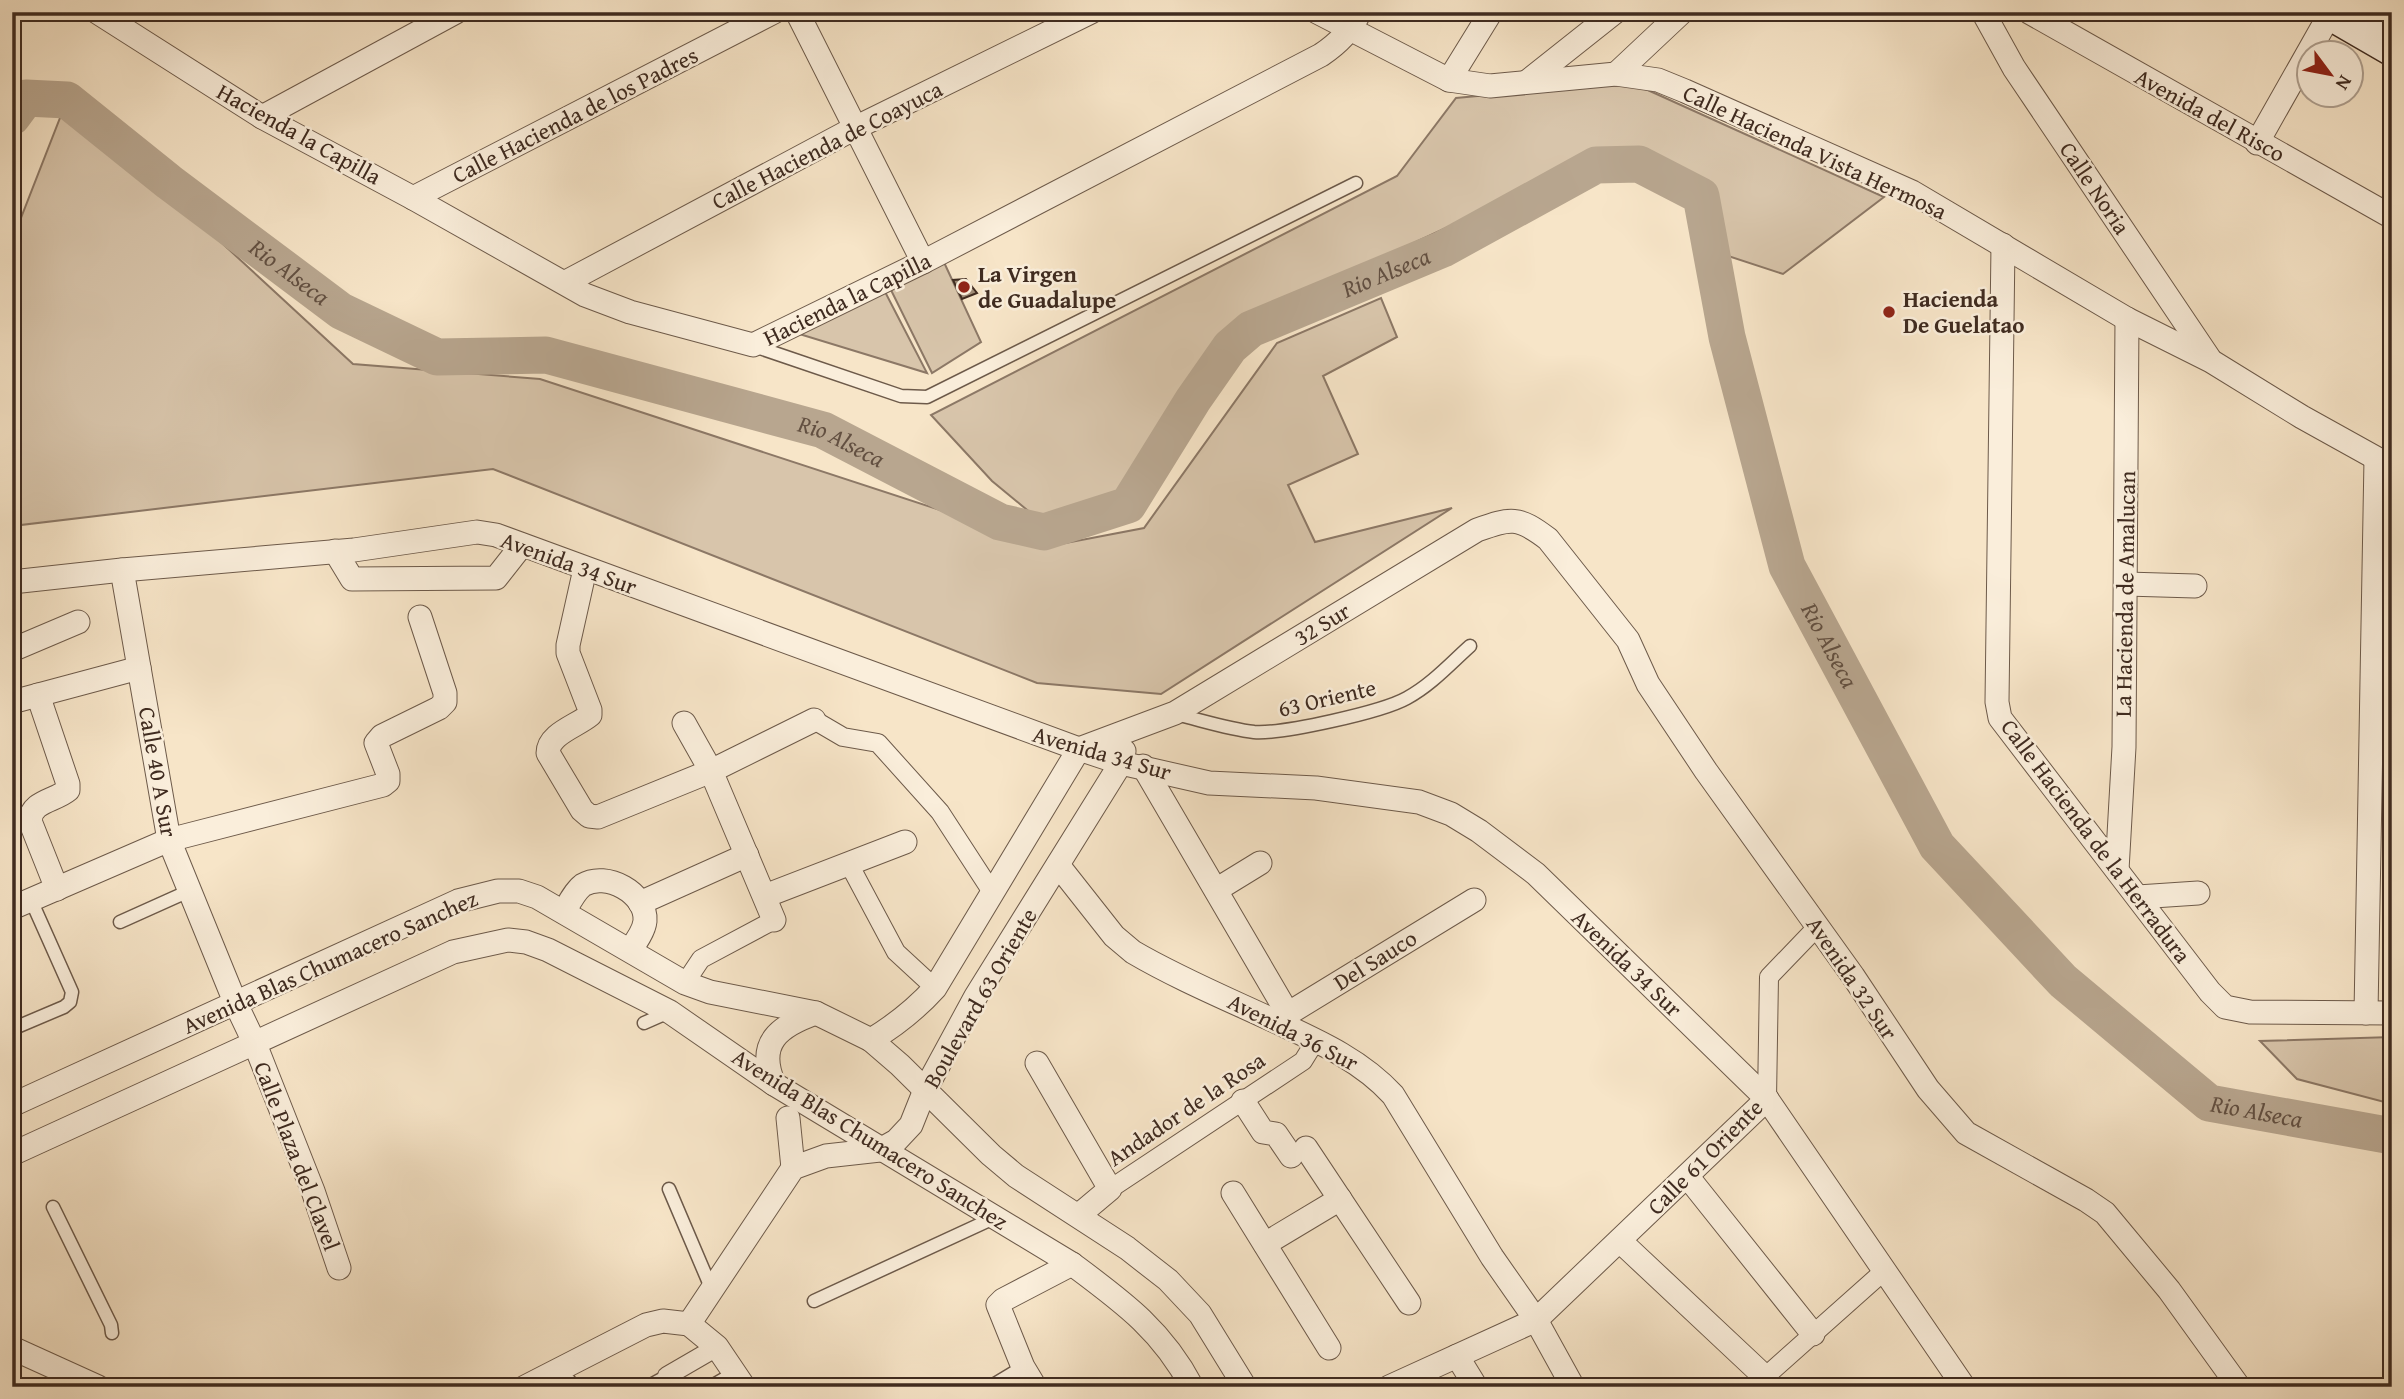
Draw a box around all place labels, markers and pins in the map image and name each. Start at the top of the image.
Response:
place label: La Virgen de Guadalupe [978,257,1116,316]
marker: La Virgen de Guadalupe [956,279,972,295]
place label: Hacienda De Guelatao [1903,282,2024,341]
marker: Hacienda De Guelatao [1881,304,1897,320]

